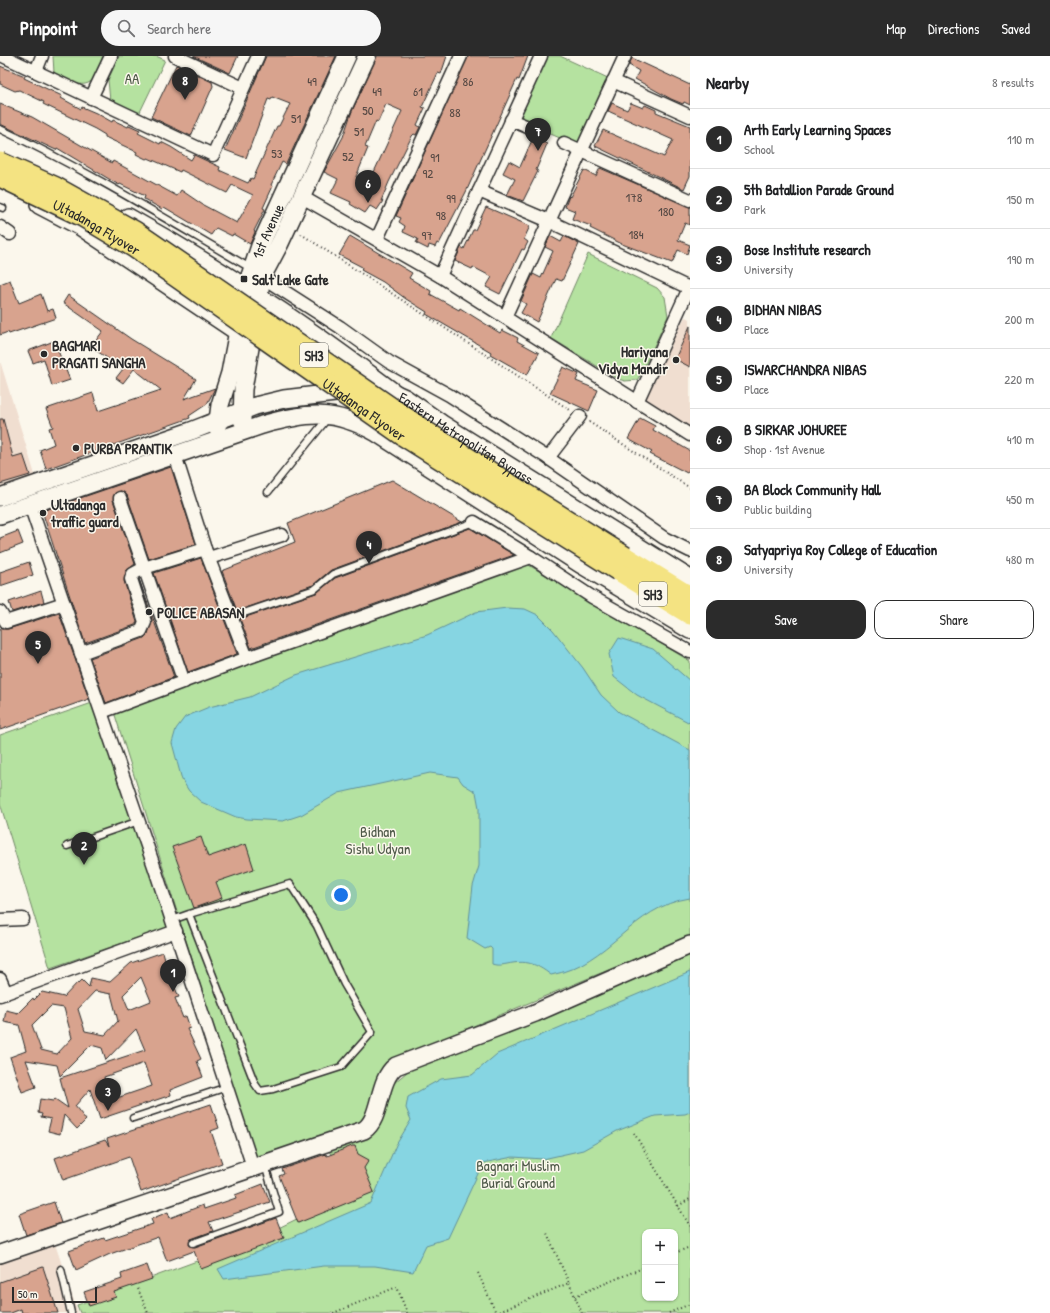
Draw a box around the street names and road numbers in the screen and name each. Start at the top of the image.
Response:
street label: Ultadanga Flyover [50,194,145,260]
street label: 1st Avenue [246,200,288,261]
road number: SH3 [300,343,328,367]
street label: Ultadanga Flyover [318,372,411,446]
street label: Eastern Metropolitan Bypass [396,386,537,489]
road number: SH3 [639,582,667,606]

